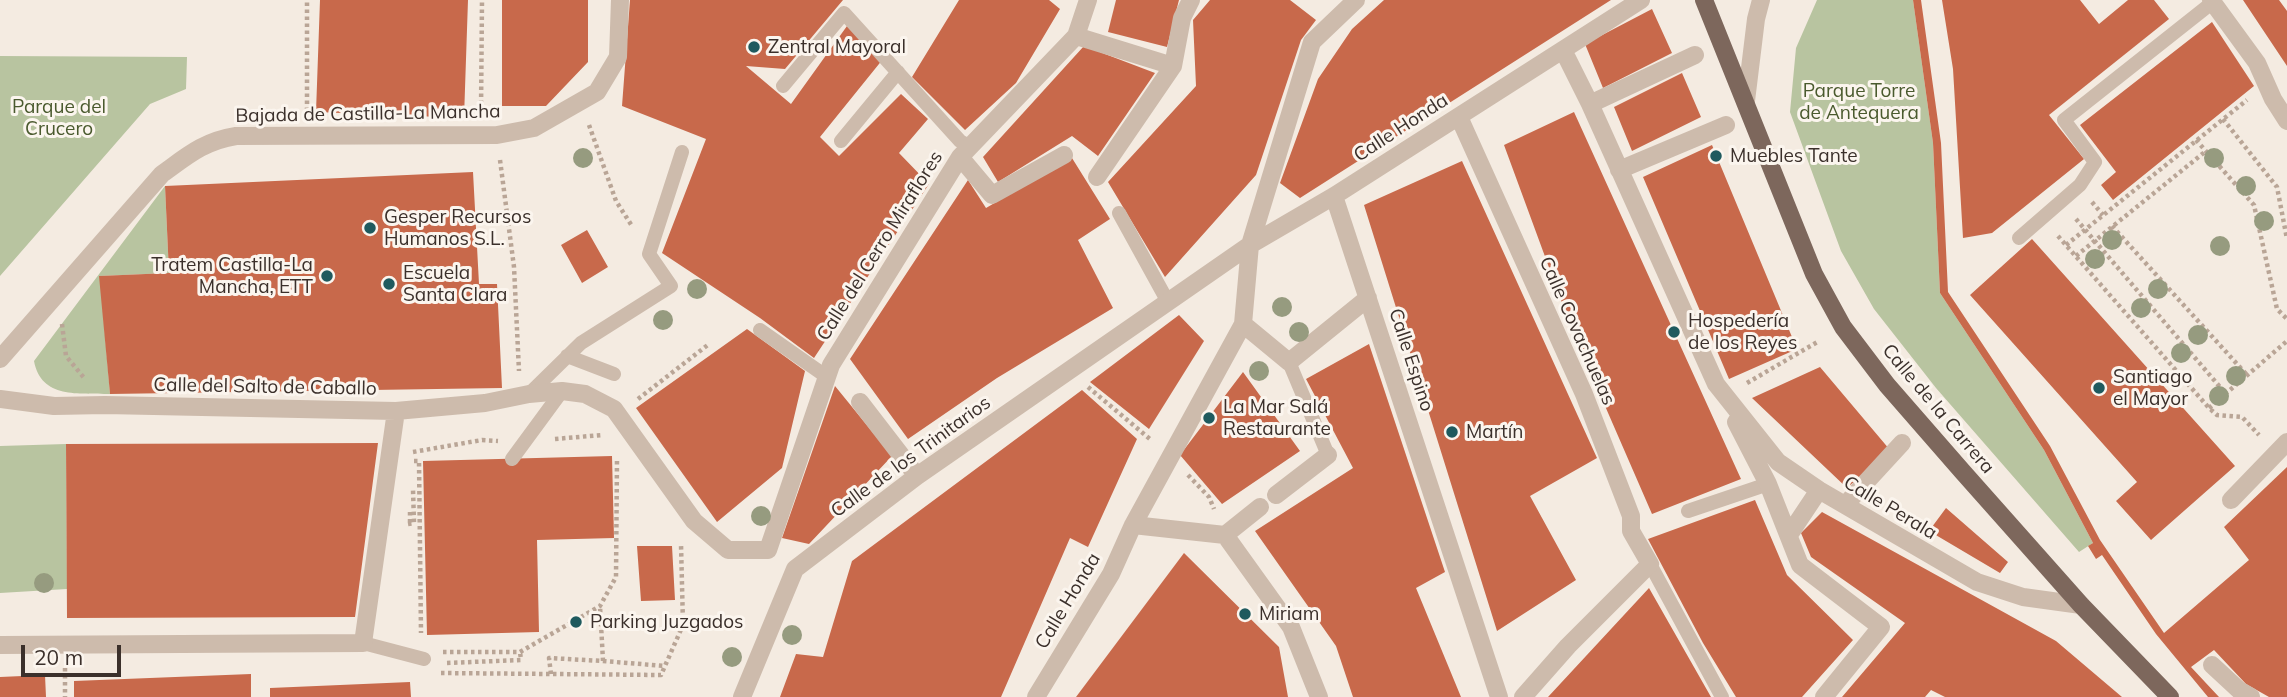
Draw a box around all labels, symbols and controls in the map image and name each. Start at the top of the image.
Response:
place label: Zentral Mayoral [768,36,906,58]
marker: Zentral Mayoral [746,39,762,55]
park label: Parque Torre de Antequera [1799,80,1919,124]
street label: Calle Honda [1350,89,1452,167]
park label: Parque del Crucero [12,96,106,140]
street label: Bajada de Castilla-La Mancha [235,100,501,128]
place label: Muebles Tante [1730,145,1858,167]
street label: Calle del Cerro Miraflores [812,147,948,345]
marker: Muebles Tante [1708,148,1724,164]
place label: Gesper Recursos Humanos S.L. [384,206,531,250]
marker: Gesper Recursos Humanos S.L. [362,220,378,236]
street label: Calle Covachuelas [1534,253,1620,409]
place label: Tratem Castilla-La Mancha, ETT [151,254,313,298]
place label: Escuela Santa Clara [403,262,507,306]
marker: Tratem Castilla-La Mancha, ETT [319,268,335,284]
marker: Escuela Santa Clara [381,276,397,292]
street label: Calle Espino [1384,306,1438,414]
place label: Hospedería de los Reyes [1688,310,1797,354]
marker: Hospedería de los Reyes [1666,324,1682,340]
street label: Calle de la Carrera [1877,340,1999,478]
place label: Santiago el Mayor [2113,366,2192,410]
street label: Calle del Salto de Caballo [153,374,377,400]
marker: Santiago el Mayor [2091,380,2107,396]
street label: Calle de los Trinitarios [827,391,995,523]
place label: La Mar Salá Restaurante [1223,396,1331,440]
marker: La Mar Salá Restaurante [1201,410,1217,426]
place label: Martín [1466,421,1523,443]
marker: Martín [1444,424,1460,440]
street label: Calle Perala [1839,471,1941,545]
street label: Calle Honda [1030,549,1106,653]
place label: Miriam [1259,603,1319,625]
marker: Miriam [1237,606,1253,622]
place label: Parking Juzgados [590,611,743,633]
marker: Parking Juzgados [568,614,584,630]
scale bar [24,630,124,674]
text: 20 m [34,644,83,670]

